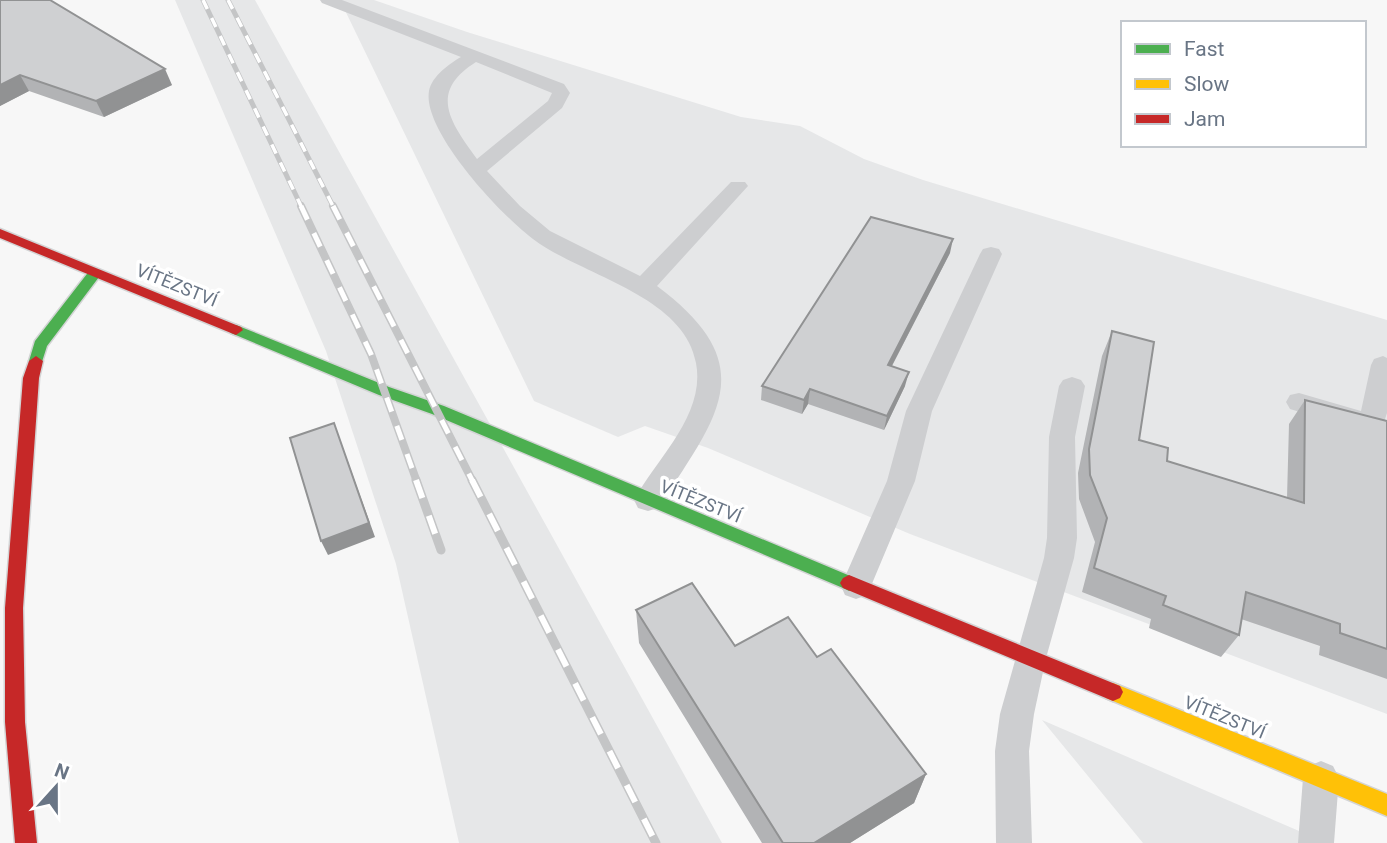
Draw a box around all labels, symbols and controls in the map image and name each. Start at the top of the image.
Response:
legend [1121,21,1366,147]
text: Fast [1184,37,1225,61]
text: Slow [1184,72,1230,96]
text: Jam [1184,107,1225,131]
street label: VÍTĚZSTVÍ [133,259,222,311]
street label: VÍTĚZSTVÍ [657,475,746,527]
street label: VÍTĚZSTVÍ [1181,691,1270,743]
north arrow [21,752,91,822]
text: N [52,758,72,785]

